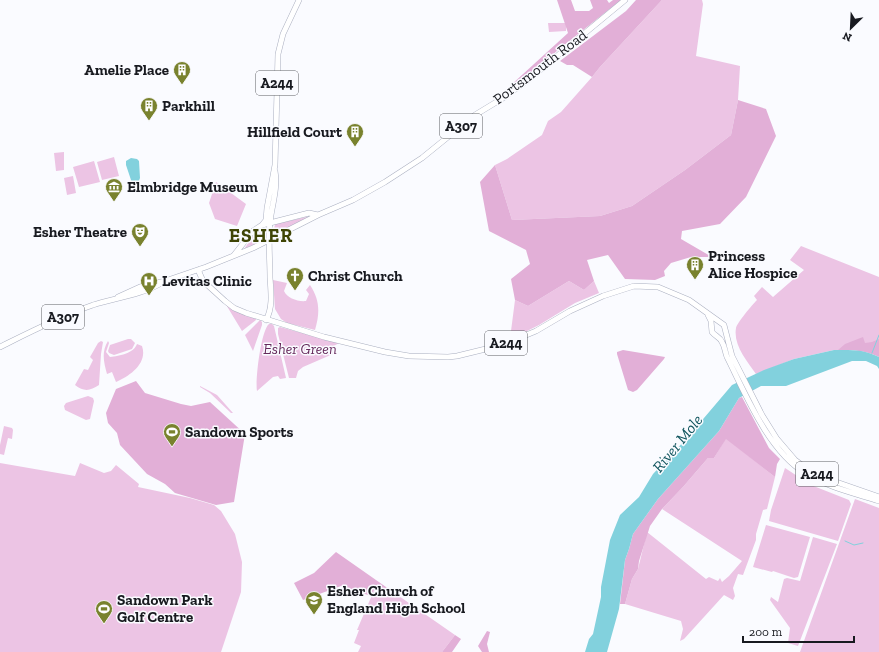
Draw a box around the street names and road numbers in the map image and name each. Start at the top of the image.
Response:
street label: Portsmouth Road [489,25,591,108]
road number: A244 [256,71,298,95]
road number: A307 [440,114,482,138]
road number: A307 [42,305,84,329]
road number: A244 [485,331,527,355]
road number: A244 [796,462,838,486]

